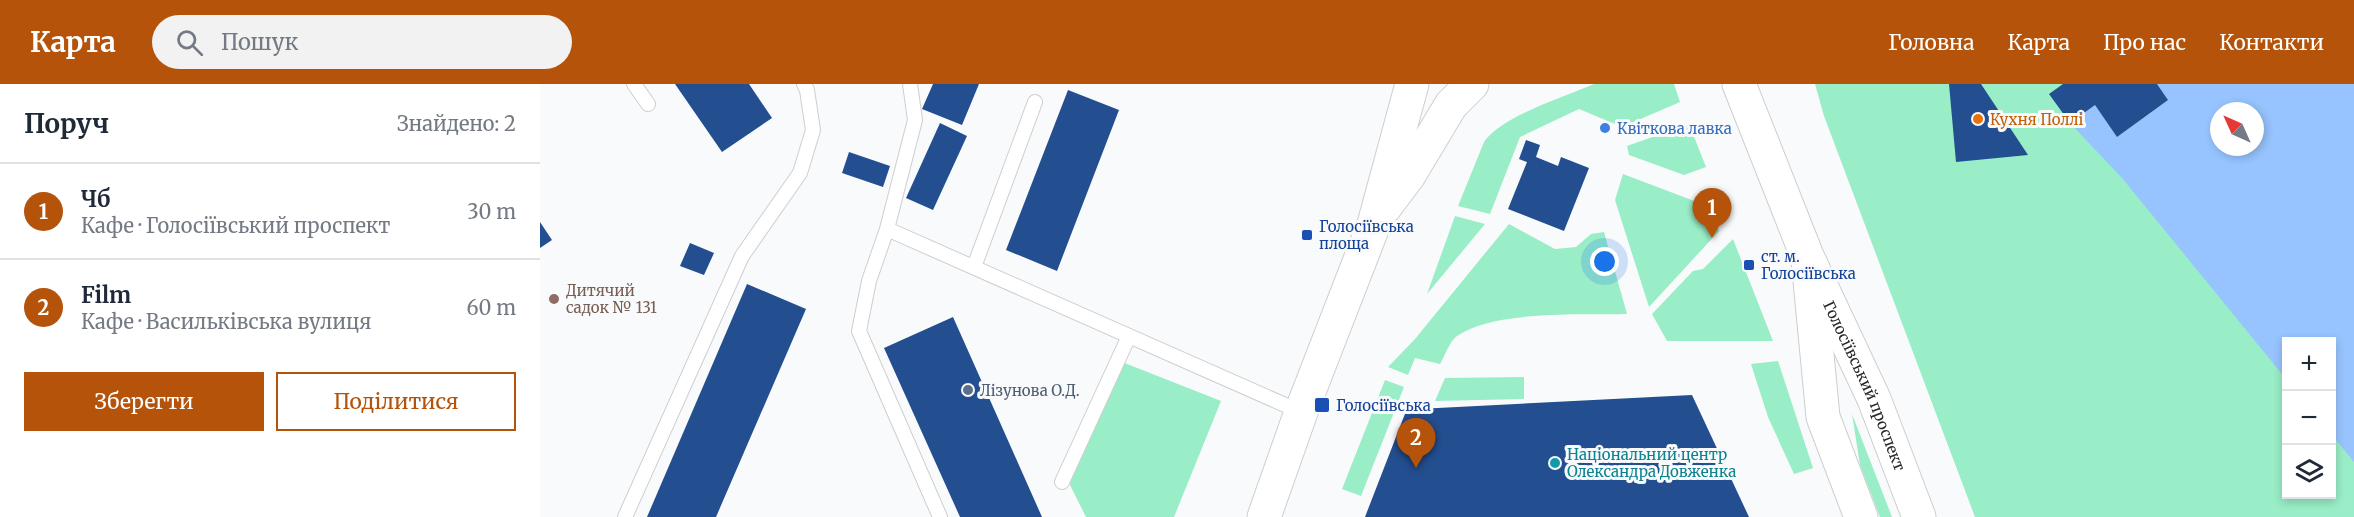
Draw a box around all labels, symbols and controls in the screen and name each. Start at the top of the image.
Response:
search box [152,15,572,69]
text: Карта [30,24,116,60]
icon: search [173,26,206,59]
text: Пошук [221,28,298,56]
text: Головна [1888,29,1975,56]
text: Карта [2008,29,2070,56]
text: Про нас [2103,29,2186,56]
text: Контакти [2219,29,2324,56]
north arrow [2210,102,2264,156]
text: Поруч [24,107,109,140]
place label: Кухня Поллі [1990,110,2084,129]
text: Знайдено: 2 [397,111,516,136]
marker: Кухня Поллі [1971,112,1985,126]
place label: Квіткова лавка [1617,119,1732,138]
marker: Квіткова лавка [1598,121,1612,135]
text: Чб [81,185,110,213]
pin: 1 [1692,188,1732,238]
text: 1 [39,199,48,224]
text: 30 m [467,199,516,224]
text: Кафе · Голосіївський проспект [81,213,391,238]
place label: Голосіївська площа [1319,217,1414,253]
marker: Голосіївська площа [1300,228,1314,242]
your location [1590,247,1619,276]
place label: ст. м. Голосіївська [1761,247,1856,283]
marker: ст. м. Голосіївська [1742,258,1756,272]
text: Film [81,281,131,309]
place label: Дитячий садок № 131 [566,281,657,317]
marker: Дитячий садок № 131 [547,292,561,306]
text: 2 [38,295,49,320]
text: 60 m [466,295,516,320]
street label: Голосіївський проспект [1820,297,1910,473]
text: Кафе · Васильківська вулиця [81,309,372,334]
map controls [2282,337,2336,499]
button: + [2282,337,2336,391]
button: Зберегти [24,372,264,431]
button: Поділитися [276,372,516,431]
place label: Лізунова О.Д. [980,381,1080,400]
marker: Лізунова О.Д. [961,383,975,397]
button: − [2282,391,2336,445]
marker: Голосіївська [1313,396,1331,414]
place label: Голосіївська [1336,396,1431,415]
pin: 2 [1396,418,1436,468]
place label: Національний центр Олександра Довженка [1567,445,1736,481]
button: layers [2282,445,2336,499]
marker: Національний центр Олександра Довженка [1548,456,1562,470]

